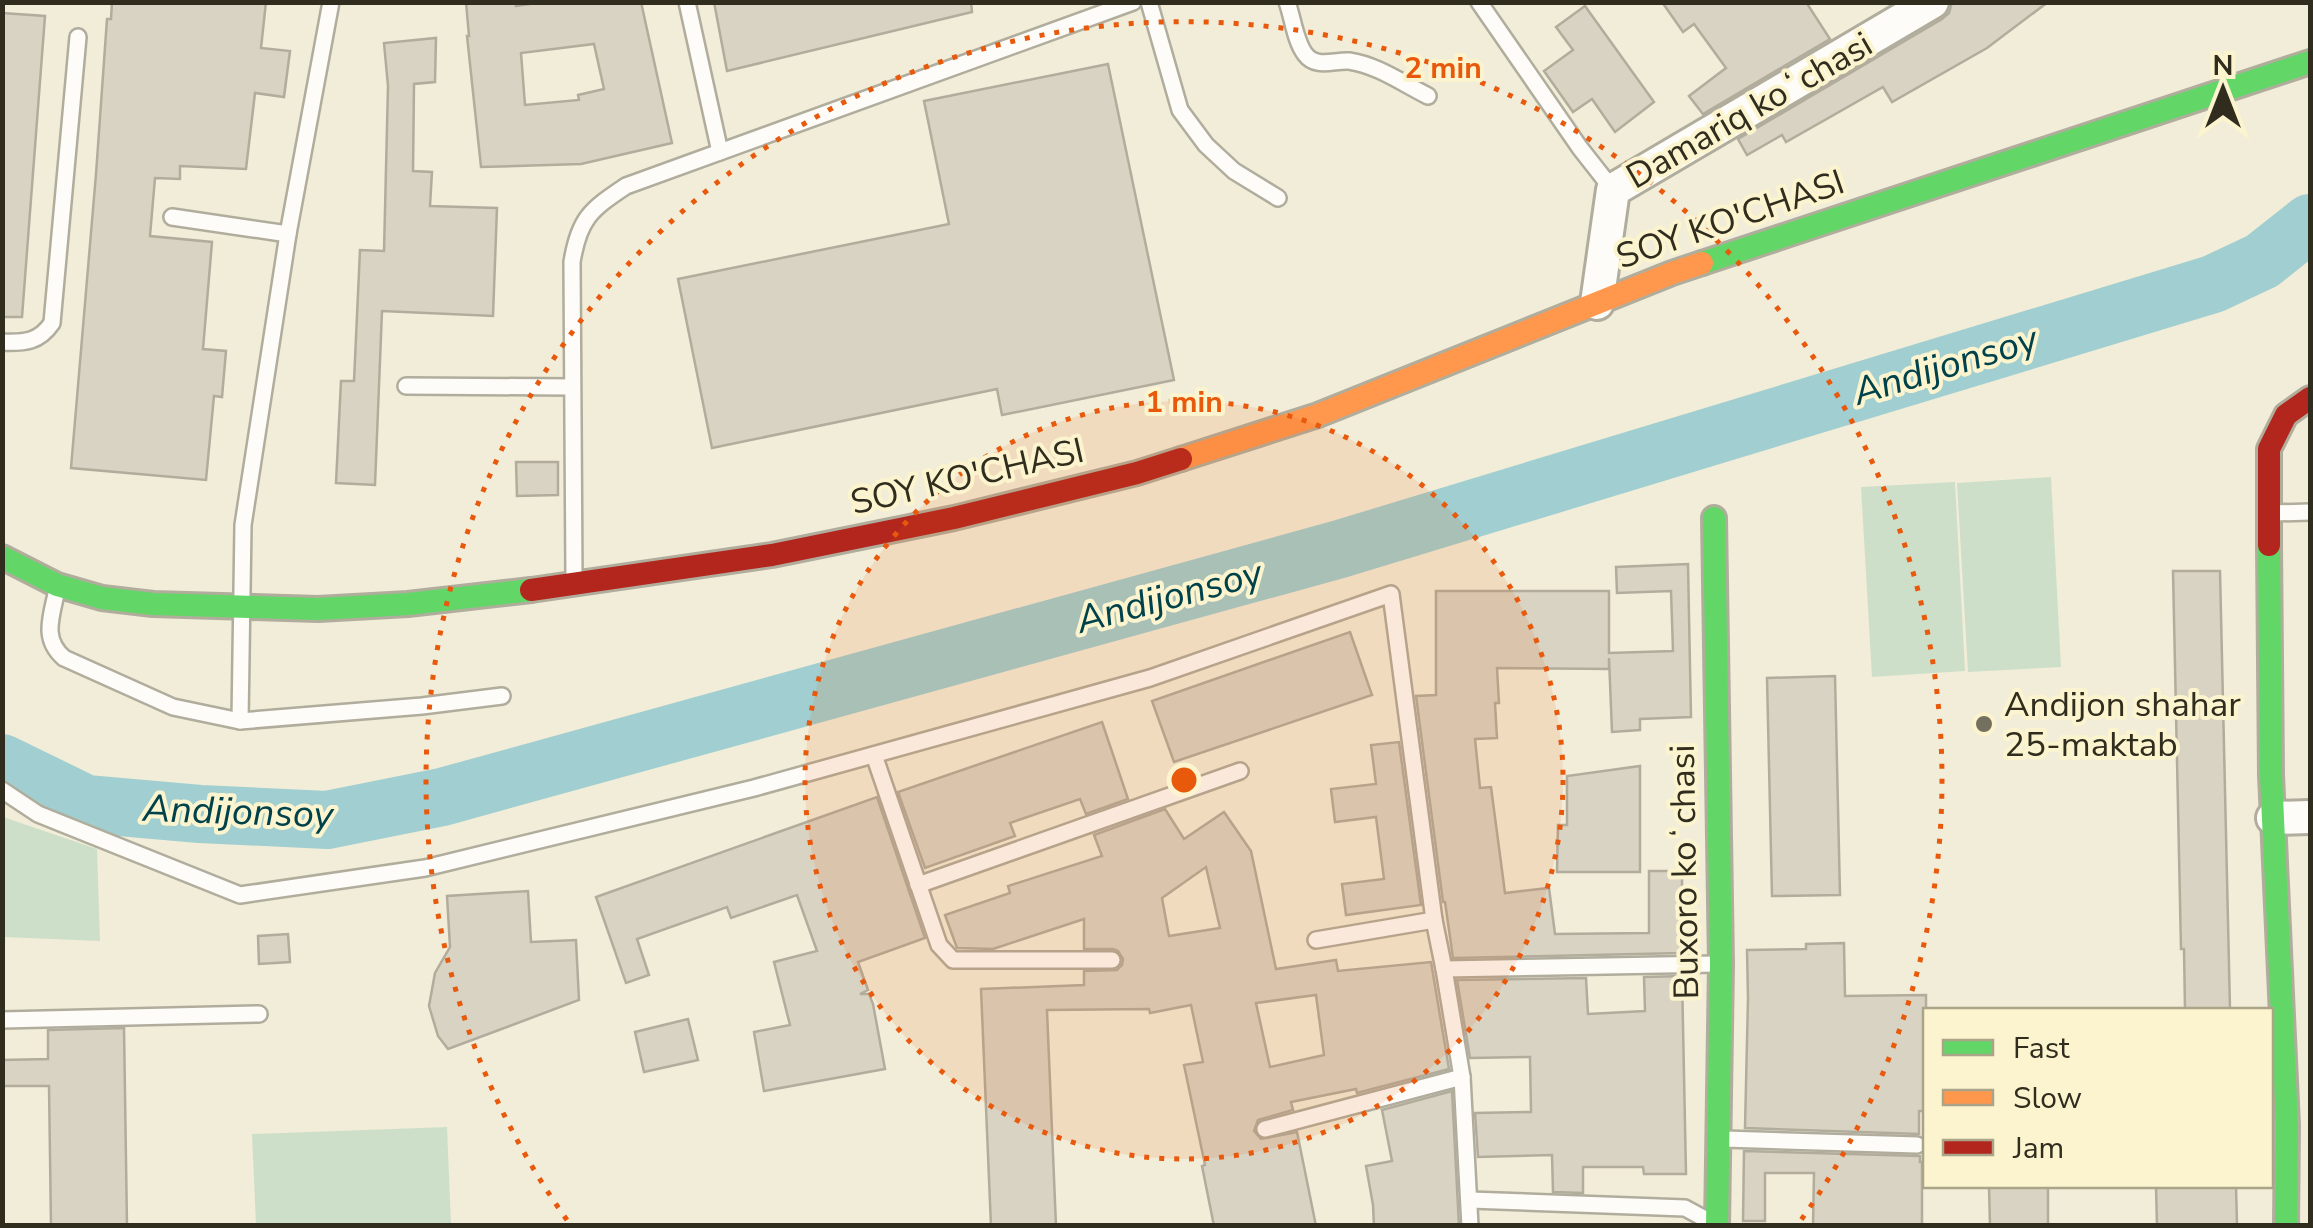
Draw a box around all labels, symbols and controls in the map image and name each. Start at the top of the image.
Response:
street label: Damariq koʻchasi [1618,21,1881,200]
north arrow [2173,40,2273,140]
text: N [2213,47,2233,85]
text: 2 min [1404,48,1482,89]
street label: SOY KO'CHASI [1610,158,1850,280]
water label: Andijonsoy [1846,313,2045,418]
text: 1 min [1145,382,1223,423]
street label: SOY KO'CHASI [846,427,1088,526]
water label: Andijonsoy [1070,547,1269,646]
place label: Andijon shahar 25-maktab [2004,681,2241,768]
marker: Andijon shahar 25-maktab [1973,713,1995,735]
street label: Buxoro koʻchasi [1659,744,1710,1000]
centre of rings [1166,762,1202,798]
water label: Andijonsoy [141,783,336,840]
legend [1923,1008,2273,1188]
text: Fast [2013,1028,2070,1069]
text: Slow [2013,1078,2082,1119]
text: Jam [2012,1128,2064,1169]

